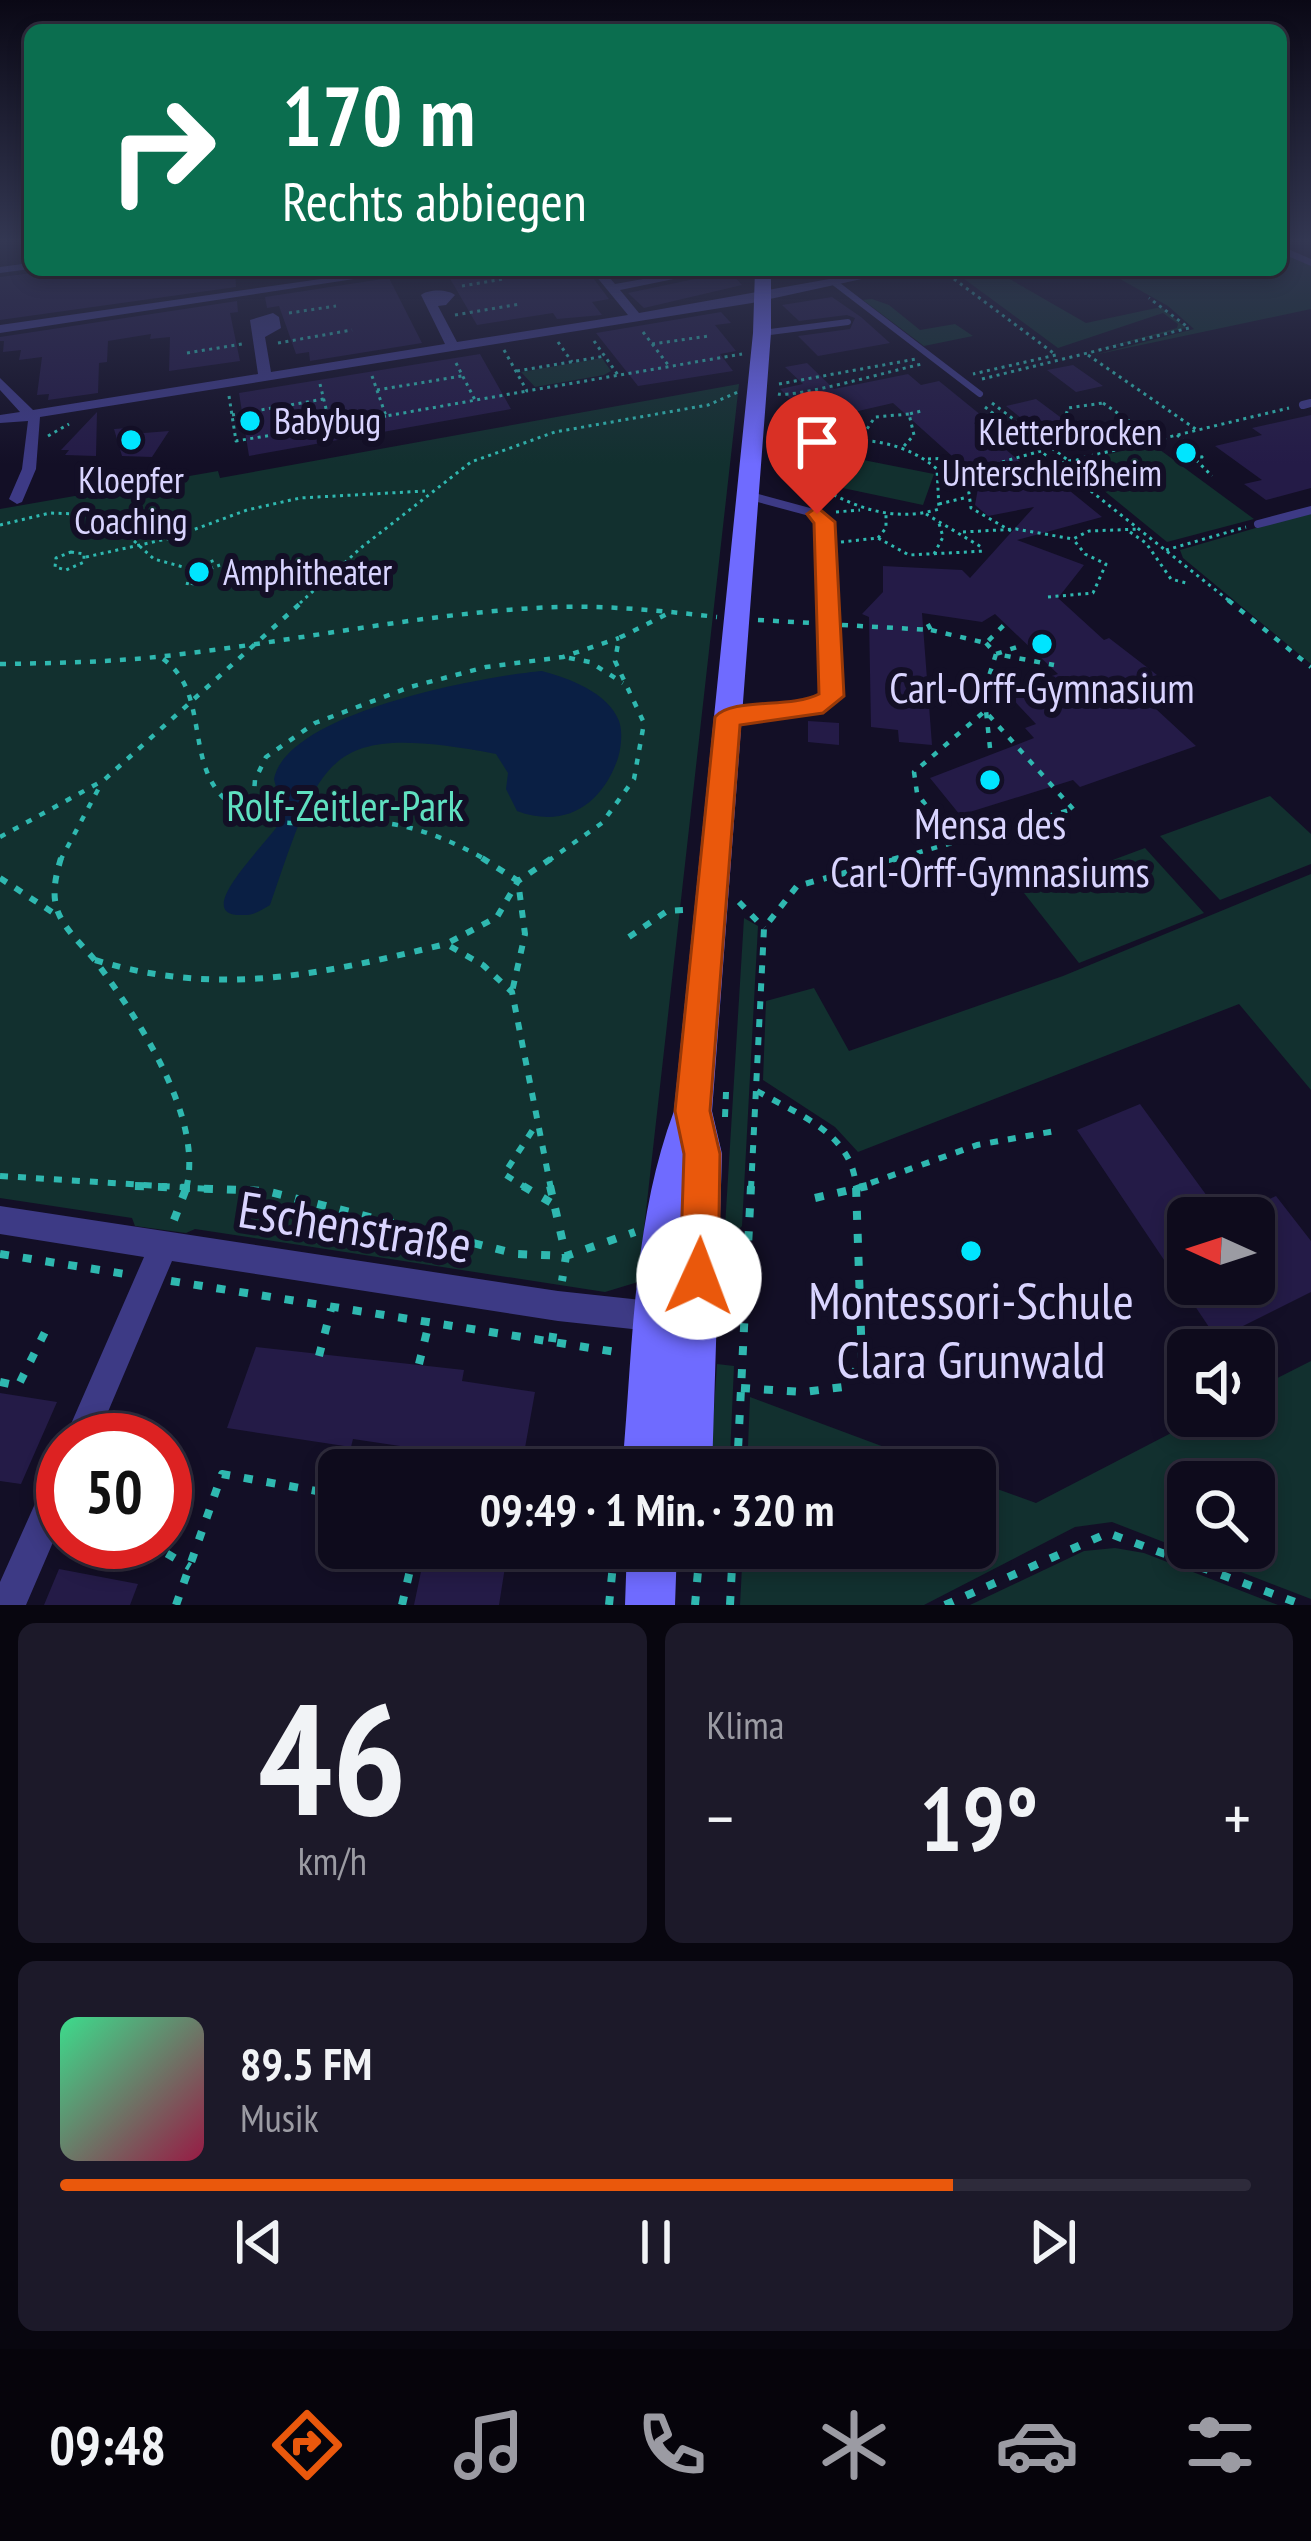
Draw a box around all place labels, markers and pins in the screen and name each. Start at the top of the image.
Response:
pin [766,391,868,514]
place label: Babybug [274,397,381,444]
marker: Babybug [237,408,263,434]
place label: Kletterbrocken Unterschleißheim [942,408,1162,496]
marker: Kloepfer Coaching [118,427,144,453]
marker: Kletterbrocken Unterschleißheim [1173,440,1199,466]
place label: Kloepfer Coaching [74,456,188,544]
place label: Amphitheater [223,548,392,595]
marker: Amphitheater [186,559,212,585]
marker: Carl-Orff-Gymnasium [1029,631,1055,657]
place label: Carl-Orff-Gymnasium [889,660,1195,715]
marker: Mensa des Carl-Orff-Gymnasiums [977,767,1003,793]
place label: Mensa des Carl-Orff-Gymnasiums [830,796,1150,899]
marker: Montessori-Schule Clara Grunwald [958,1238,984,1264]
place label: Montessori-Schule Clara Grunwald [808,1267,1134,1392]

